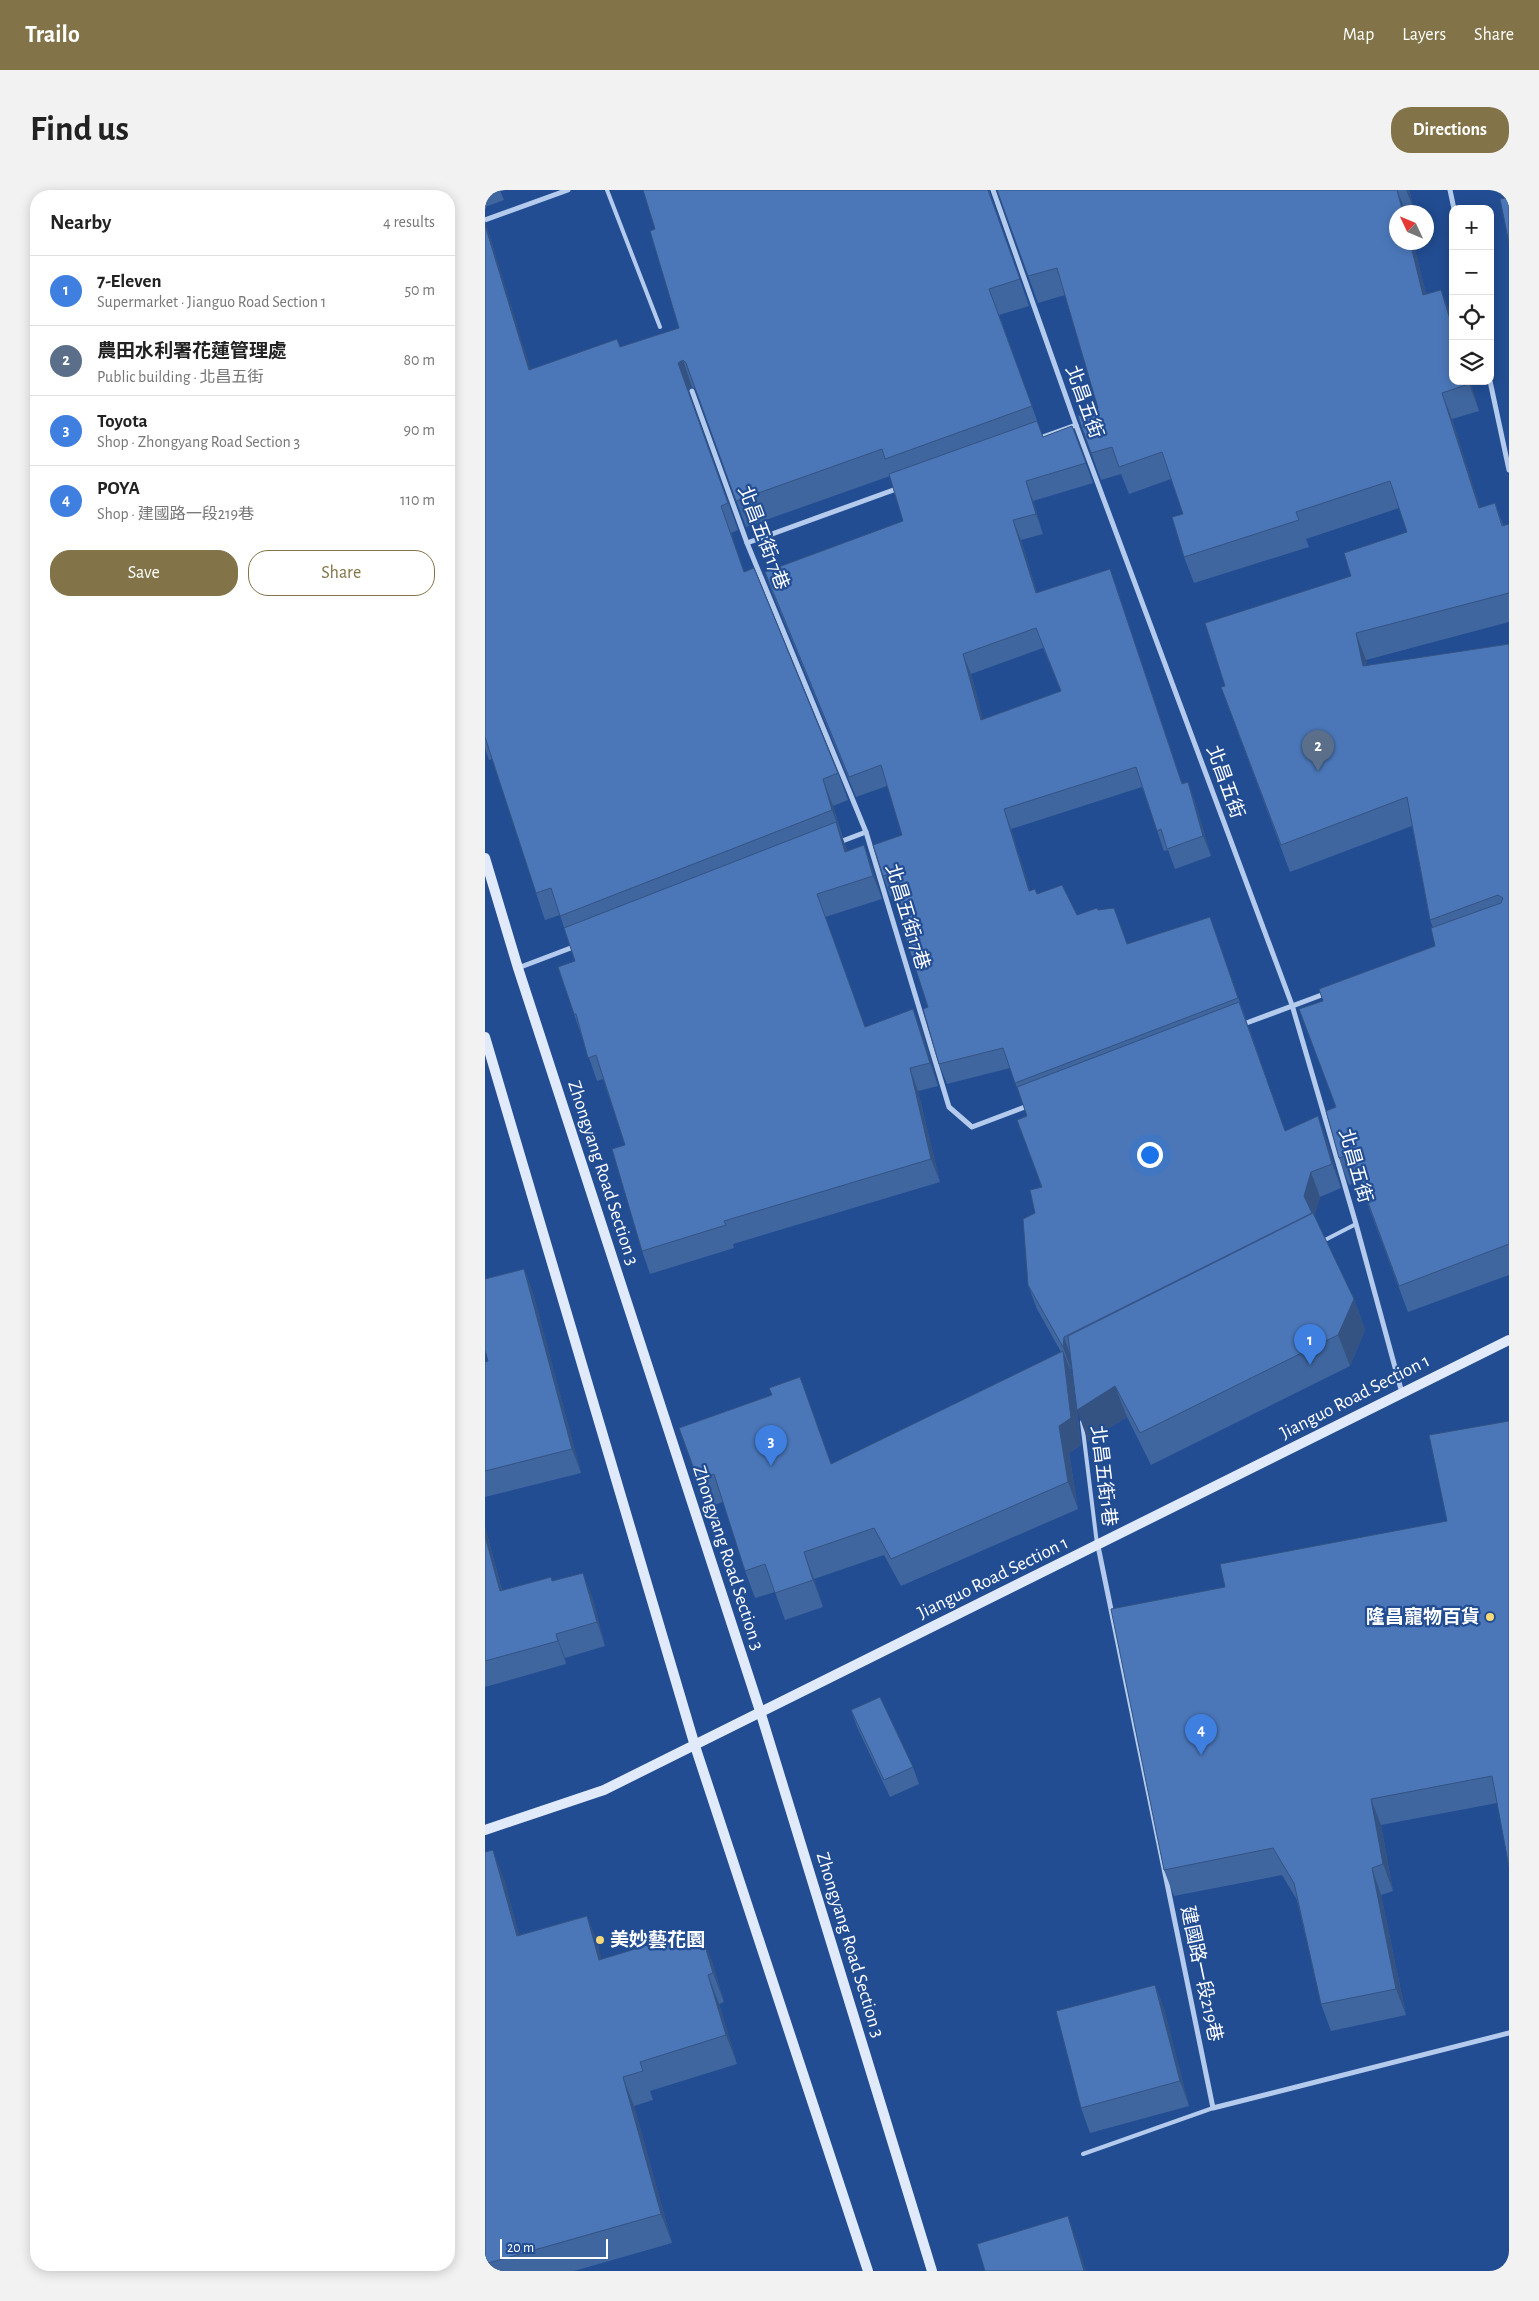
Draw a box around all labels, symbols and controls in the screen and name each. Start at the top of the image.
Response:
text: Trailo [25,23,80,47]
text: Map [1343,26,1374,44]
text: Layers [1402,26,1446,44]
text: Share [1474,26,1514,44]
button: Directions [1391,107,1509,153]
text: Find us [30,112,129,147]
north arrow [1389,205,1434,250]
map controls [1449,205,1494,385]
button: + [1449,205,1494,250]
text: Nearby [50,212,111,233]
text: 4 results [383,214,435,230]
button: − [1449,250,1494,295]
text: 7-Eleven [97,272,161,291]
text: 1 [63,282,69,298]
text: 50 m [404,282,435,298]
text: Supermarket · Jianguo Road Section 1 [97,294,326,310]
button: locate [1449,295,1494,340]
button: layers [1449,340,1494,385]
text: 農田水利署花蓮管理處 [97,342,287,361]
text: 2 [62,352,70,368]
text: 80 m [404,352,435,368]
street label: 北昌五街 [1062,363,1107,441]
text: Public building · 北昌五街 [97,369,263,385]
text: Toyota [97,412,148,431]
text: 3 [63,422,69,438]
text: 90 m [404,422,435,438]
text: Shop · Zhongyang Road Section 3 [97,434,300,450]
text: POYA [97,479,140,498]
street label: 北昌五街17巷 [735,483,793,593]
text: 4 [62,492,70,508]
text: 110 m [400,492,435,508]
text: Shop · 建國路一段219巷 [97,506,254,522]
button: Save [50,550,238,596]
button: Share [248,550,435,596]
pin: 2 [1302,730,1334,771]
street label: 北昌五街 [1203,743,1248,821]
street label: 北昌五街17巷 [882,861,934,972]
street label: Zhongyang Road Section 3 [564,1078,642,1268]
street label: 北昌五街 [1335,1127,1376,1205]
your location [1137,1142,1163,1168]
pin: 1 [1294,1324,1326,1365]
street label: Jianguo Road Section 1 [1277,1351,1433,1443]
street label: 北昌五街1巷 [1087,1424,1121,1528]
pin: 3 [755,1425,787,1466]
street label: Zhongyang Road Section 3 [689,1463,767,1653]
street label: Jianguo Road Section 1 [915,1533,1071,1623]
place label: 隆昌寵物百貨 [1366,1606,1480,1627]
marker: 隆昌寵物百貨 [1484,1611,1496,1623]
pin: 4 [1185,1714,1217,1755]
street label: Zhongyang Road Section 3 [813,1850,887,2040]
street label: 建國路一段219巷 [1177,1904,1227,2044]
place label: 美妙藝花園 [610,1929,705,1950]
marker: 美妙藝花園 [594,1934,606,1946]
scale bar [500,2236,607,2259]
text: 20 m [507,2241,534,2255]

